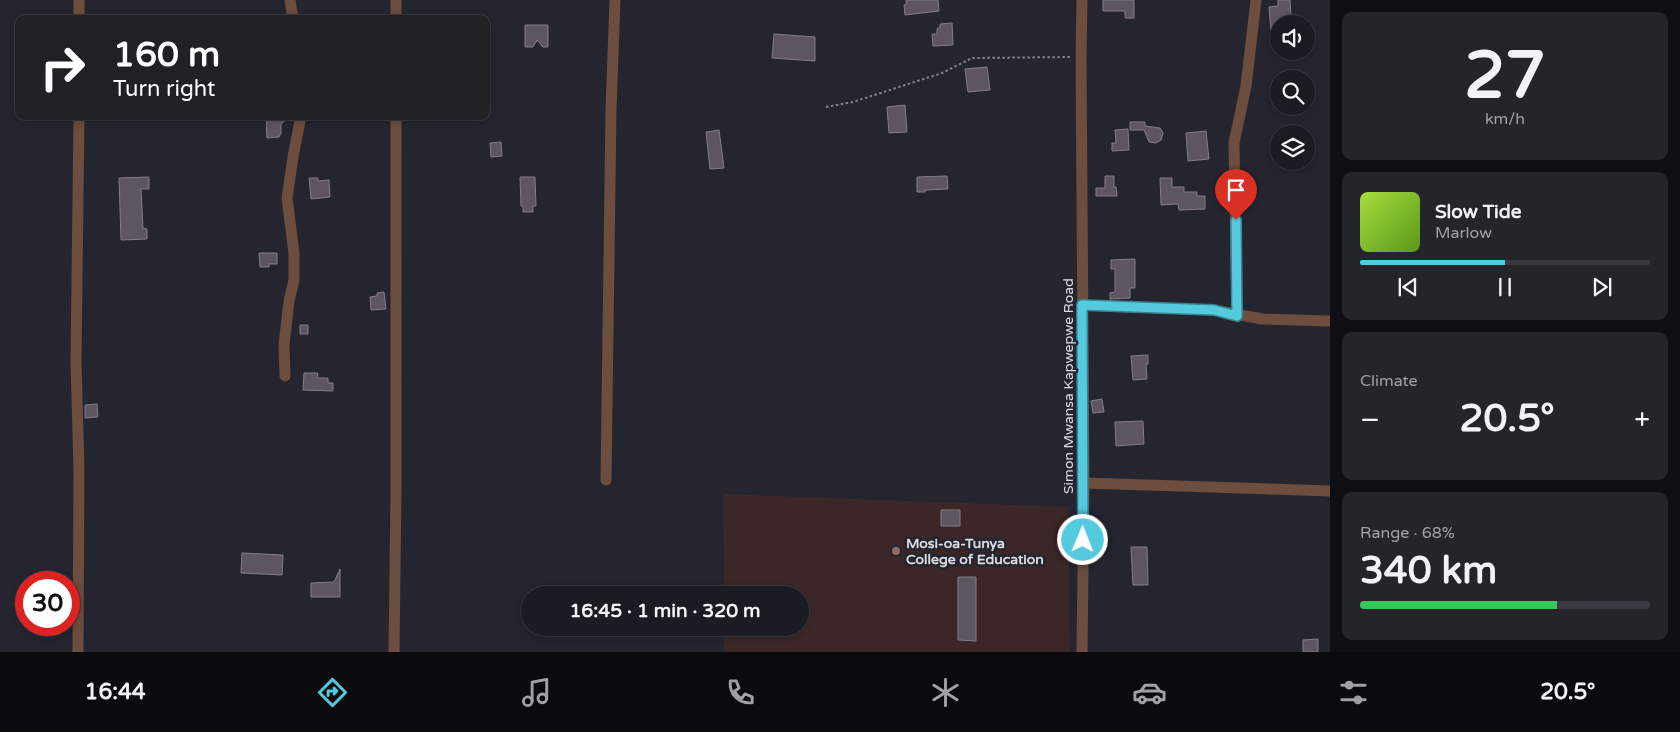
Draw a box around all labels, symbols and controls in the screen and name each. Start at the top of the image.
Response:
map controls [1270,15,1315,170]
button: sound [1270,15,1315,60]
text: 160 m [113,34,220,76]
icon: right [30,35,95,100]
text: 27 [1464,37,1546,116]
button: search [1270,70,1315,115]
text: Turn right [113,76,215,102]
text: km/h [1485,109,1525,129]
button: layers [1270,125,1315,170]
pin [1215,169,1257,220]
icon: arrive [1222,176,1250,204]
text: Slow Tide [1435,201,1522,223]
text: Marlow [1435,223,1492,243]
icon: previous [1394,273,1422,301]
icon: pause [1491,273,1519,301]
icon: next [1588,273,1616,301]
street label: Simon Mwansa Kapwepwe Road [1060,278,1077,494]
text: Climate [1360,371,1418,391]
text: 20.5° [1460,396,1555,442]
text: − [1360,403,1380,437]
text: + [1634,403,1650,437]
position arrow [1056,513,1108,565]
text: Range · 68% [1360,523,1455,543]
place label: Mosi-oa-Tunya College of Education [906,535,1044,568]
marker: Mosi-oa-Tunya College of Education [890,545,902,557]
text: 340 km [1360,548,1497,594]
speed limit sign: 30 [15,571,80,636]
text: 16:45 · 1 min · 320 m [569,600,761,622]
icon: directions [315,675,350,710]
icon: music [519,675,554,710]
icon: phone [723,675,758,710]
icon: climate [928,675,963,710]
icon: car [1132,675,1167,710]
icon: filters [1336,675,1371,710]
text: 16:44 [85,679,146,705]
text: 20.5° [1540,679,1595,705]

